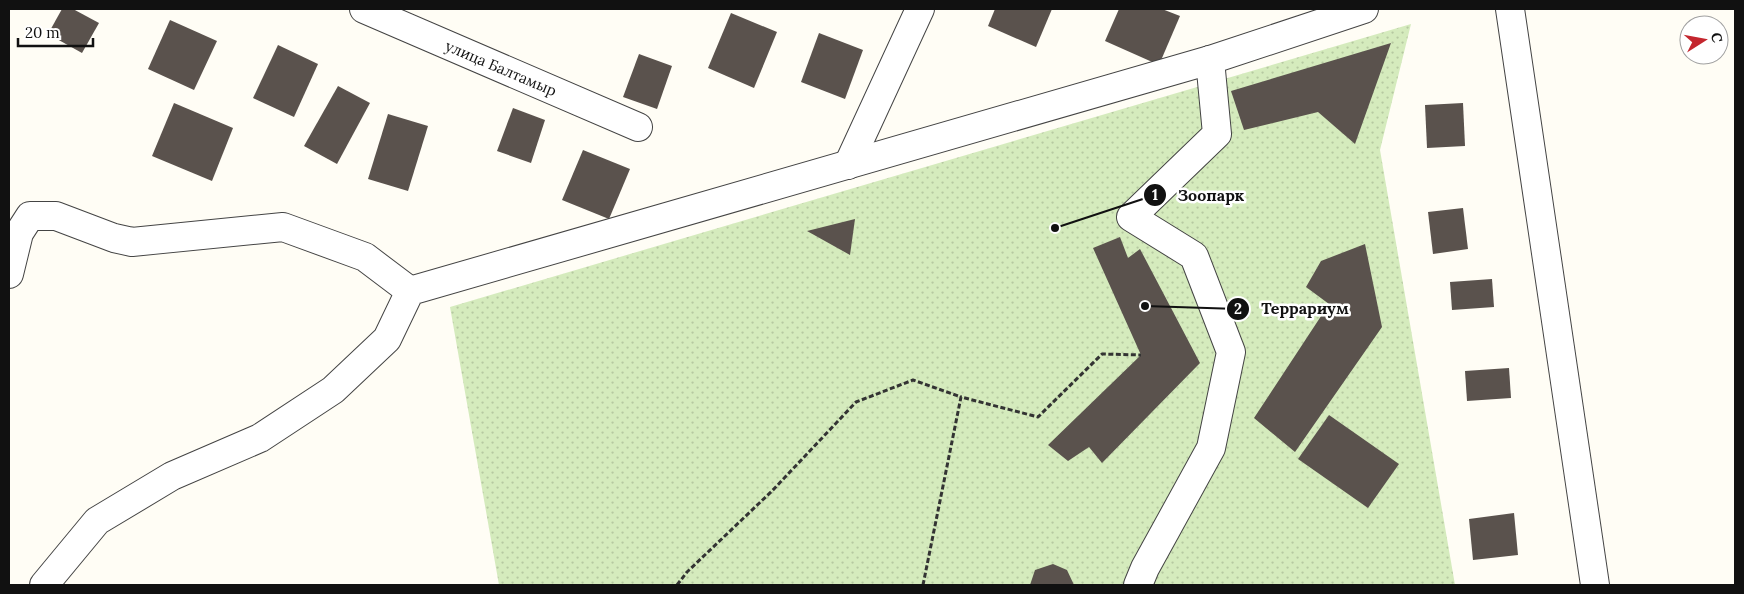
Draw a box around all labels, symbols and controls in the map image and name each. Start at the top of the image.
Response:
scale bar [18,15,92,47]
north arrow [1679,15,1729,65]
text: 20 m [25,23,60,42]
text: С [1707,31,1727,44]
street label: улица Балтамыр [442,36,560,100]
callout: Зоопарк [1142,180,1254,211]
text: 1 [1152,185,1158,204]
text: Зоопарк [1178,185,1245,205]
callout: Террариум [1226,293,1358,324]
text: Террариум [1261,298,1349,318]
text: 2 [1234,299,1242,318]

